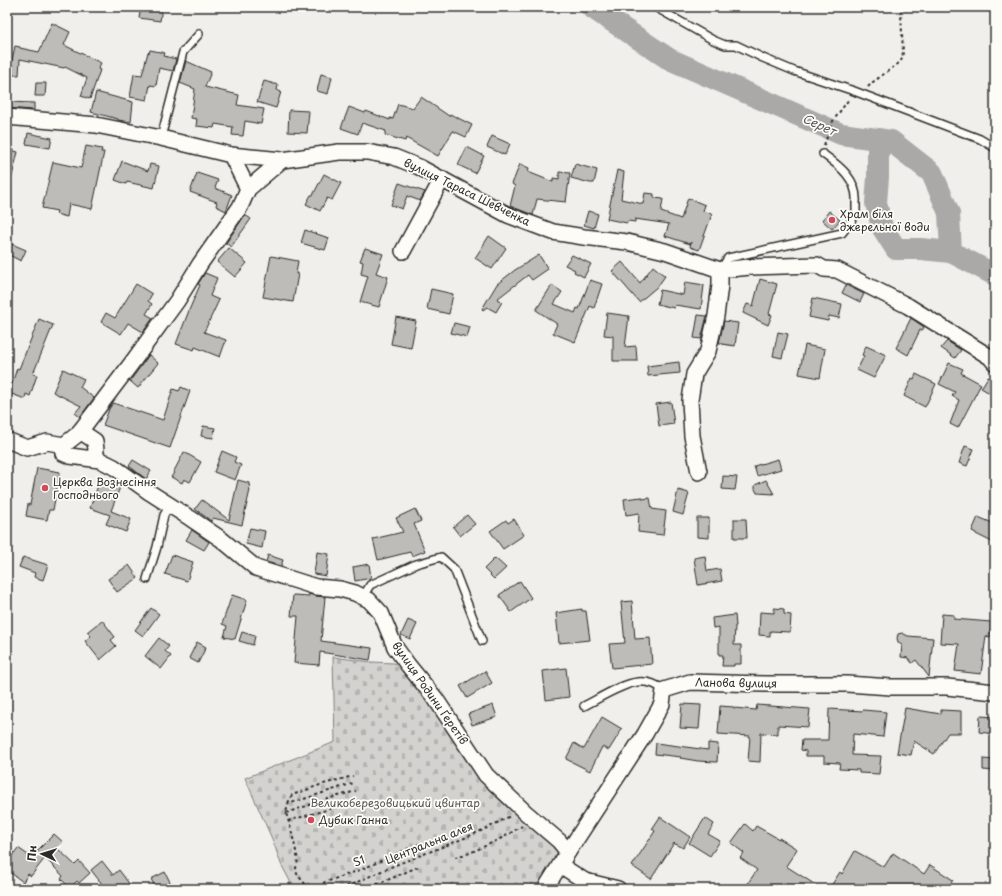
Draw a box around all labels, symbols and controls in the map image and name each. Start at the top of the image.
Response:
water label: Серет [800,109,841,140]
street label: вулиця Тараса Шевченка [401,153,534,230]
place label: Храм біля джерельної води [840,205,930,235]
marker: Храм біля джерельної води [827,215,837,225]
place label: Церква Вознесіння Господнього [53,473,157,503]
marker: Церква Вознесіння Господнього [40,483,50,493]
street label: вулиця Родини Ґеретів [388,638,472,748]
street label: Ланова вулиця [695,673,777,692]
park label: Великоберезовицький цвинтар [310,794,480,811]
place label: Дубик Ганна [318,811,388,828]
marker: Дубик Ганна [306,815,316,825]
street label: Центральна алея [382,817,475,868]
north arrow [22,834,62,874]
text: Пн [22,845,41,862]
street label: S1 [350,851,367,871]

